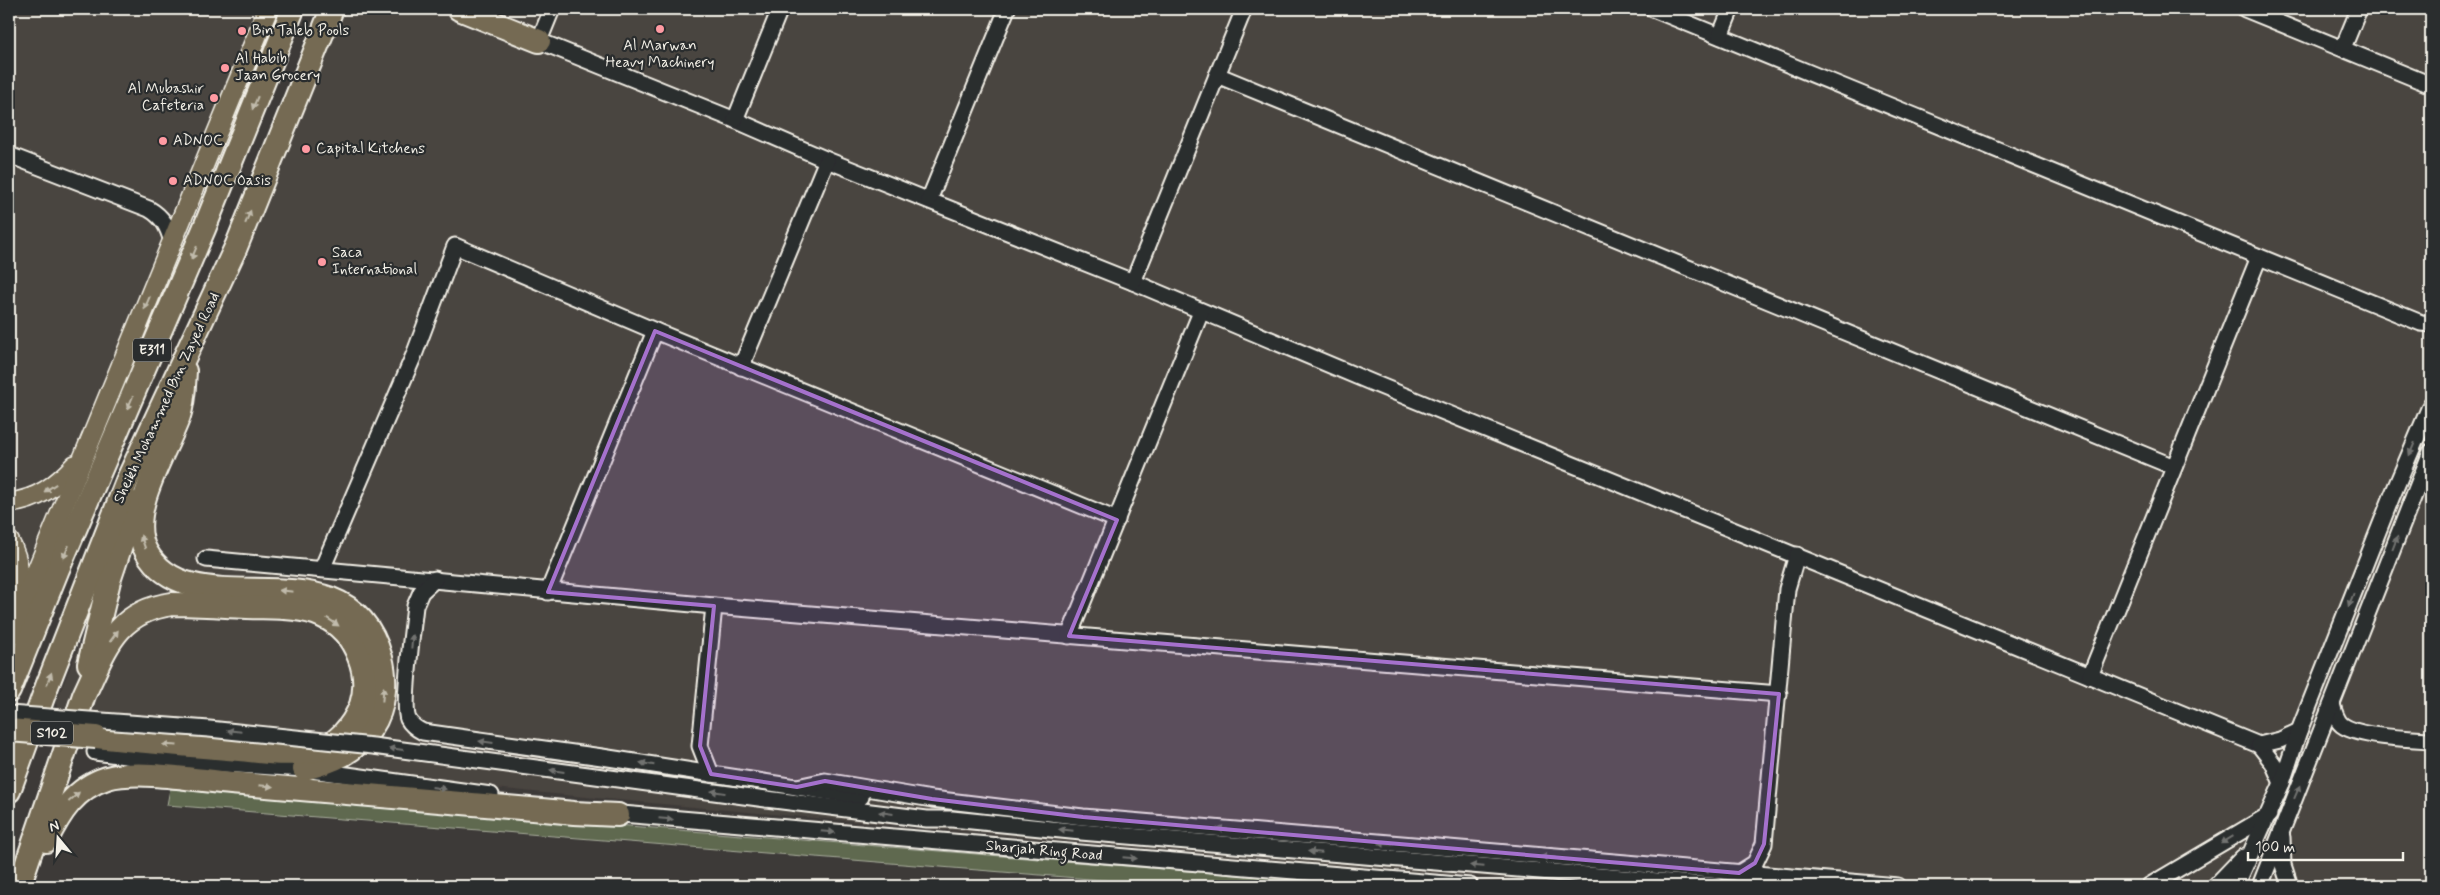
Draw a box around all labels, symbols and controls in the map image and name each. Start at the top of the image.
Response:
place label: Bin Taleb Pools [252,21,349,41]
marker: Al Marwan Heavy Machinery [654,23,666,35]
marker: Bin Taleb Pools [236,25,248,37]
place label: Al Marwan Heavy Machinery [606,36,715,73]
place label: Al Habib Jaan Grocery [235,49,320,86]
marker: Al Habib Jaan Grocery [219,62,231,74]
place label: Al Mubashir Cafeteria [128,79,204,116]
marker: Al Mubashir Cafeteria [208,92,220,104]
one-way arrow [251,96,259,111]
place label: ADNOC [173,131,223,151]
marker: ADNOC [157,135,169,147]
place label: Capital Kitchens [316,139,425,159]
marker: Capital Kitchens [300,143,312,155]
place label: ADNOC Oasis [183,171,271,191]
marker: ADNOC Oasis [167,175,179,187]
one-way arrow [244,209,252,224]
place label: Saca International [332,243,417,280]
one-way arrow [189,246,197,260]
marker: Saca International [316,256,328,268]
street label: Sheikh Mohammed Bin Zayed Road [109,289,225,507]
one-way arrow [142,296,150,311]
road number: E311 [133,338,171,362]
one-way arrow [125,396,133,410]
one-way arrow [2408,442,2416,457]
one-way arrow [43,483,57,493]
one-way arrow [139,535,147,550]
one-way arrow [2391,535,2399,550]
one-way arrow [61,545,69,559]
one-way arrow [278,586,294,594]
one-way arrow [2347,593,2355,608]
one-way arrow [326,618,340,627]
one-way arrow [109,629,119,643]
one-way arrow [408,632,416,648]
one-way arrow [45,671,53,686]
one-way arrow [379,686,387,702]
road number: S102 [31,721,73,744]
one-way arrow [226,727,242,735]
one-way arrow [478,737,494,745]
one-way arrow [161,741,177,749]
one-way arrow [387,745,403,753]
one-way arrow [638,759,654,767]
one-way arrow [548,767,564,775]
one-way arrow [258,782,274,790]
one-way arrow [431,784,447,792]
one-way arrow [2293,785,2301,799]
one-way arrow [710,788,726,796]
one-way arrow [68,791,80,803]
one-way arrow [878,809,894,817]
north arrow [32,812,82,862]
one-way arrow [658,815,674,823]
text: N [47,817,62,837]
one-way arrow [1216,824,1232,832]
one-way arrow [1057,826,1073,834]
one-way arrow [820,829,836,837]
scale bar [2248,830,2402,862]
one-way arrow [2220,835,2233,845]
street label: Sharjah Ring Road [985,836,1103,867]
text: 100 m [2255,838,2295,858]
one-way arrow [1378,839,1394,847]
one-way arrow [1307,848,1323,856]
one-way arrow [1540,853,1556,861]
one-way arrow [1122,854,1138,862]
one-way arrow [1468,862,1484,870]
one-way arrow [1701,866,1717,874]

